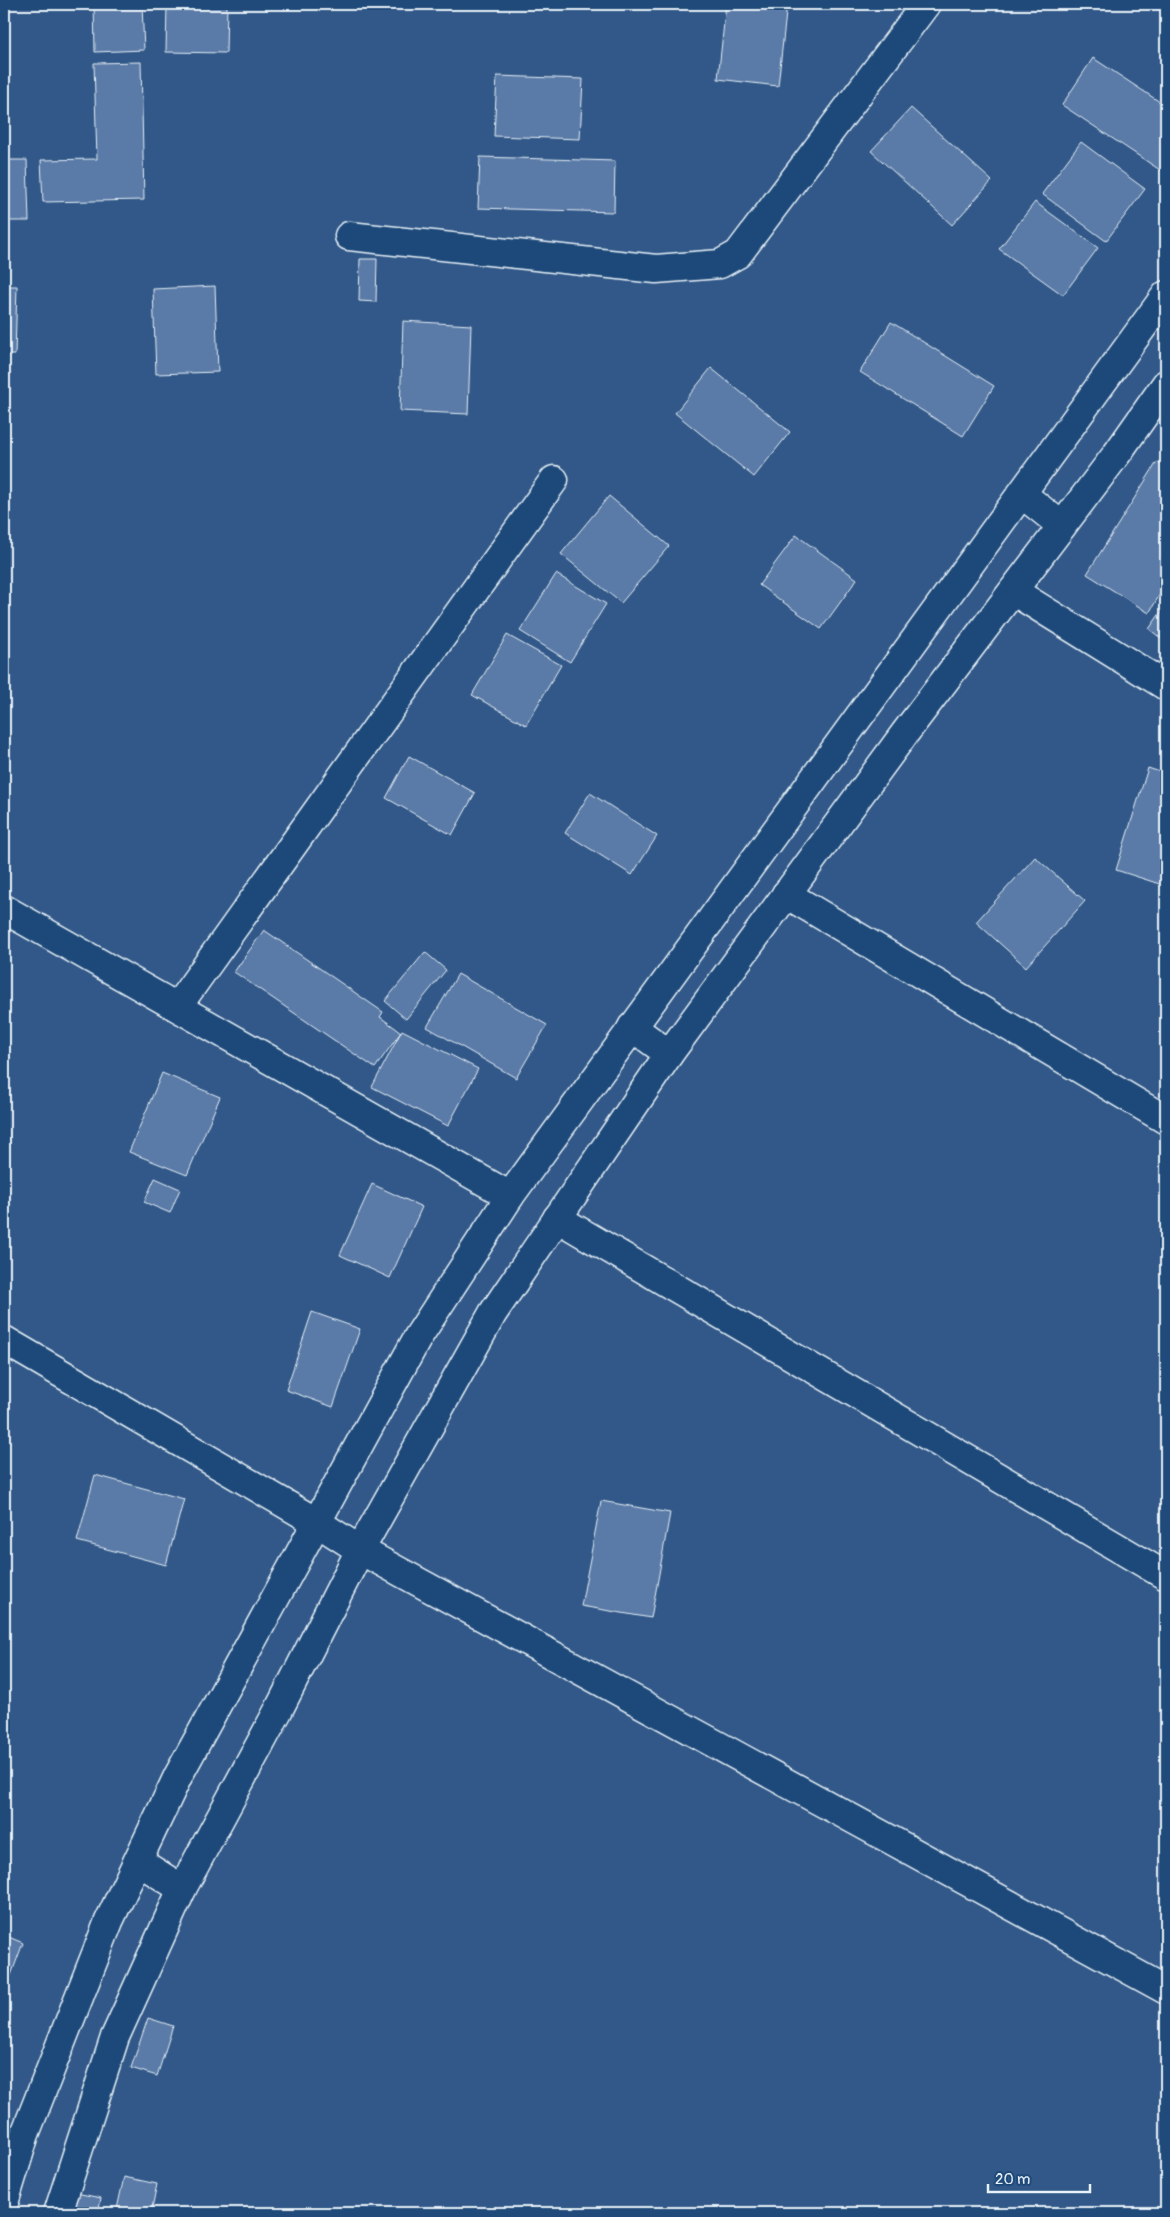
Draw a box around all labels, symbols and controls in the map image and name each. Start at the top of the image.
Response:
scale bar [988,2162,1090,2194]
text: 20 m [995,2170,1030,2189]

